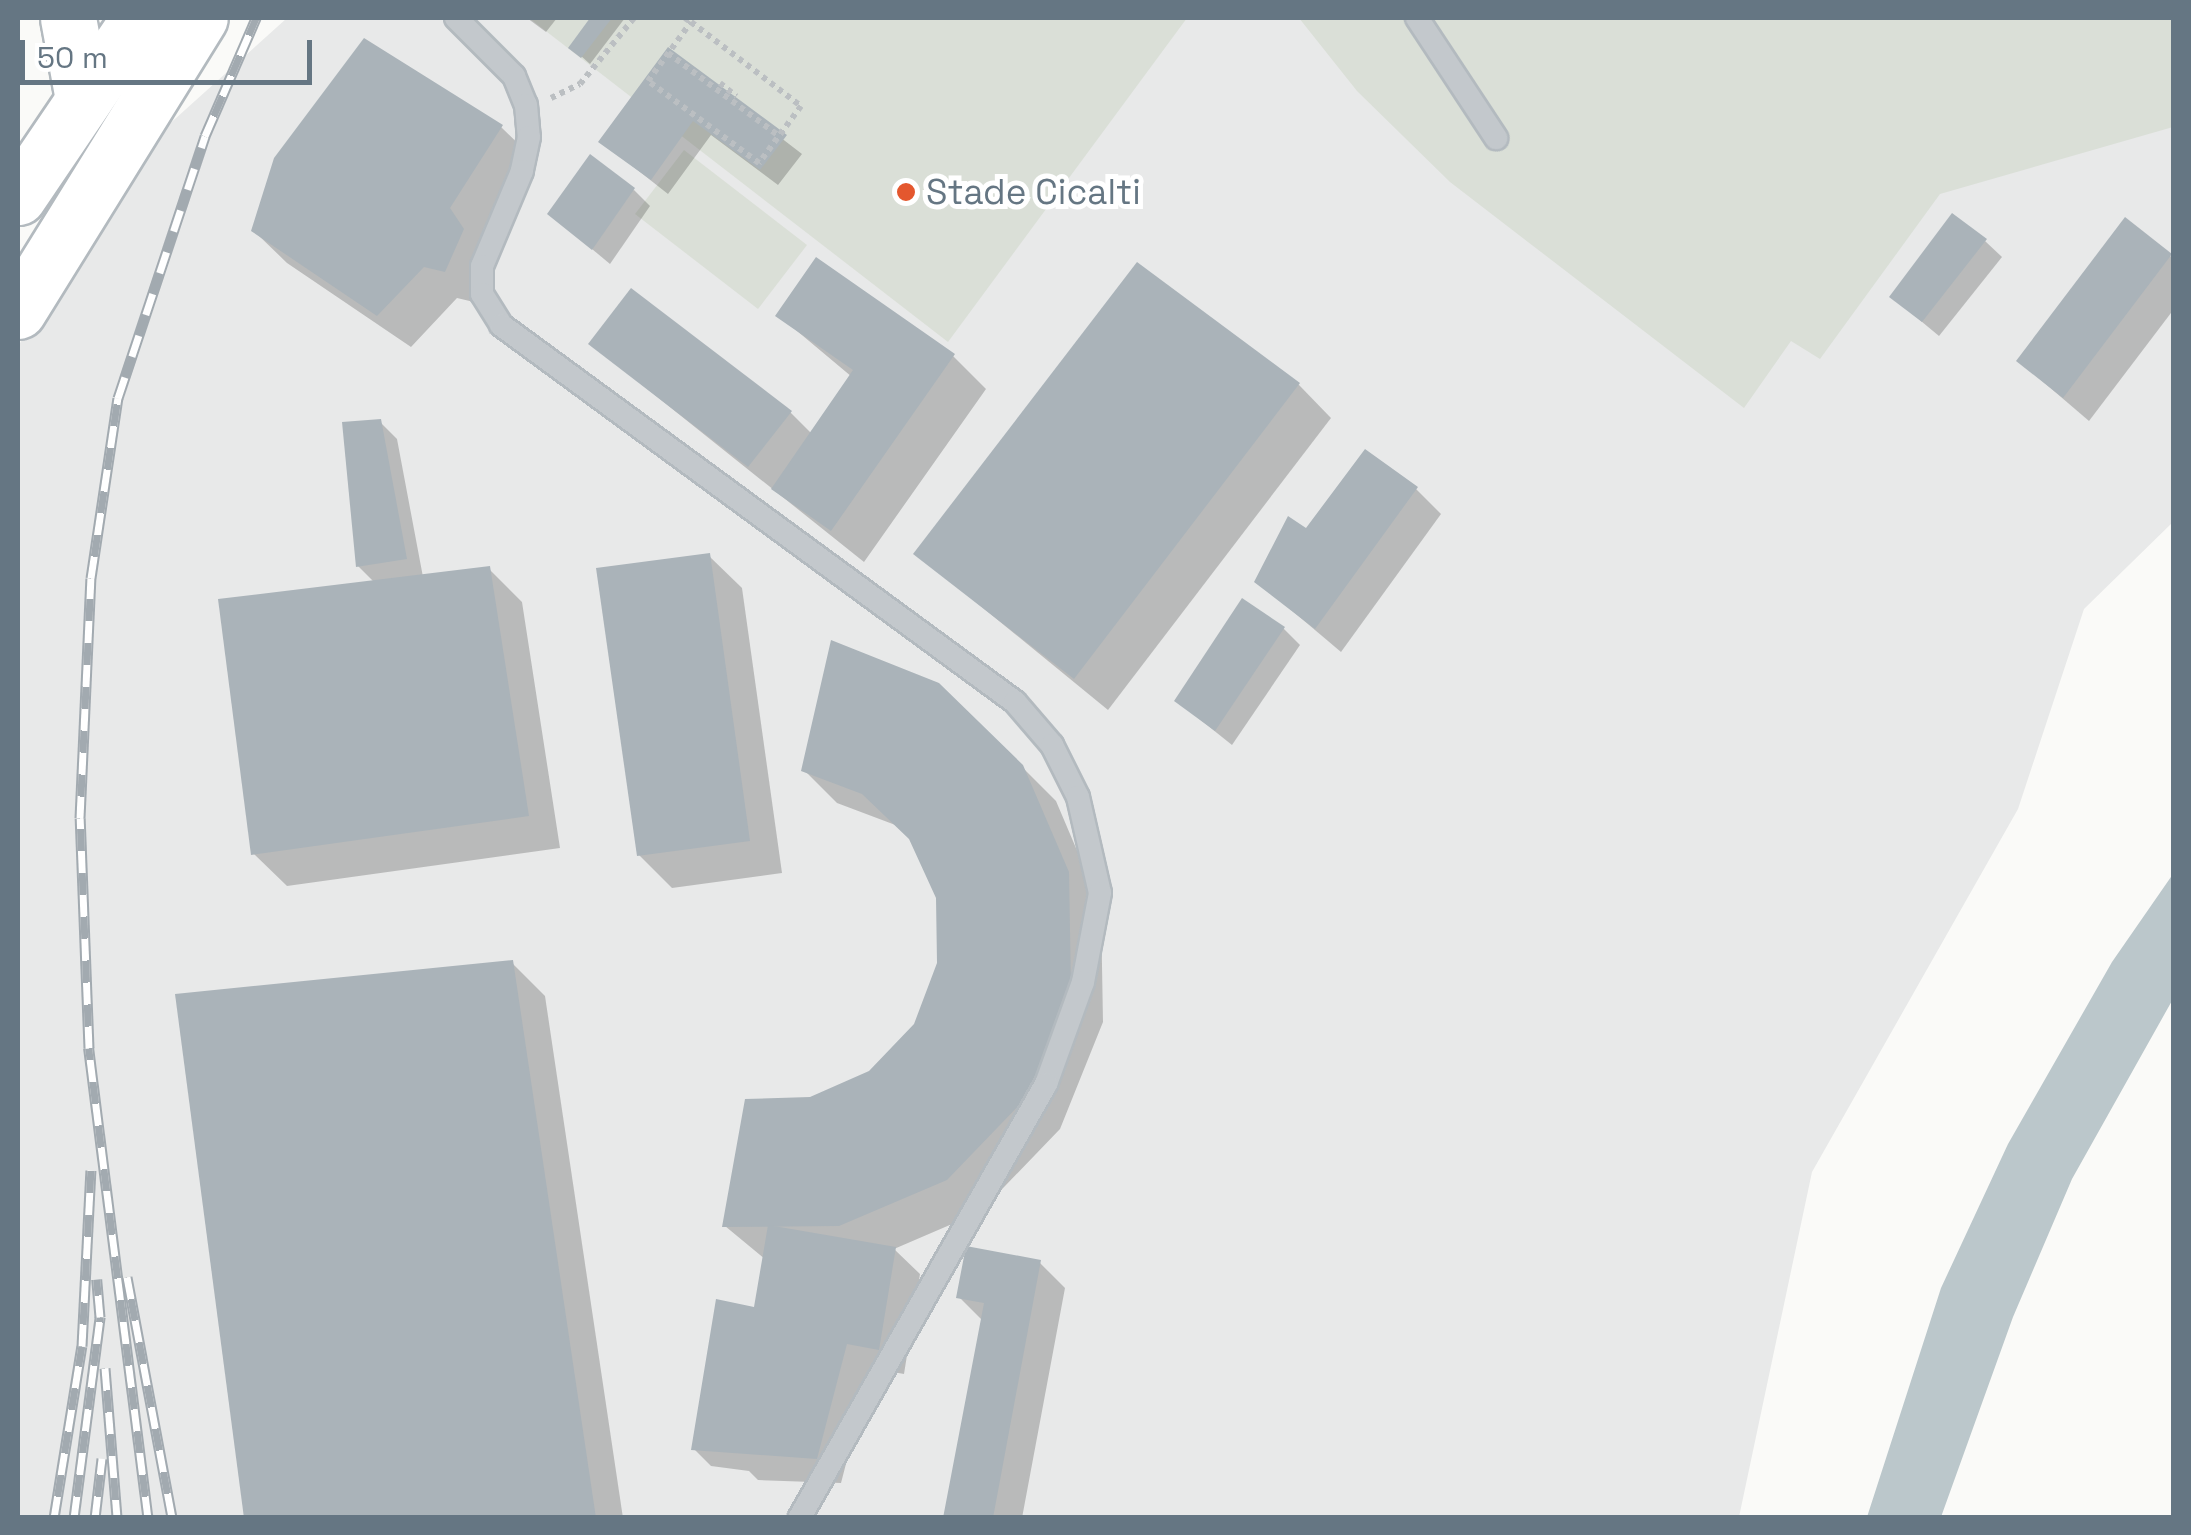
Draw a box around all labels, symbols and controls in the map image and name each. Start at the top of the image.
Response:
scale bar [25,20,318,82]
text: 50 m [37,38,108,77]
place label: Stade Cicalti [926,171,1141,213]
marker: Stade Cicalti [895,181,917,203]

